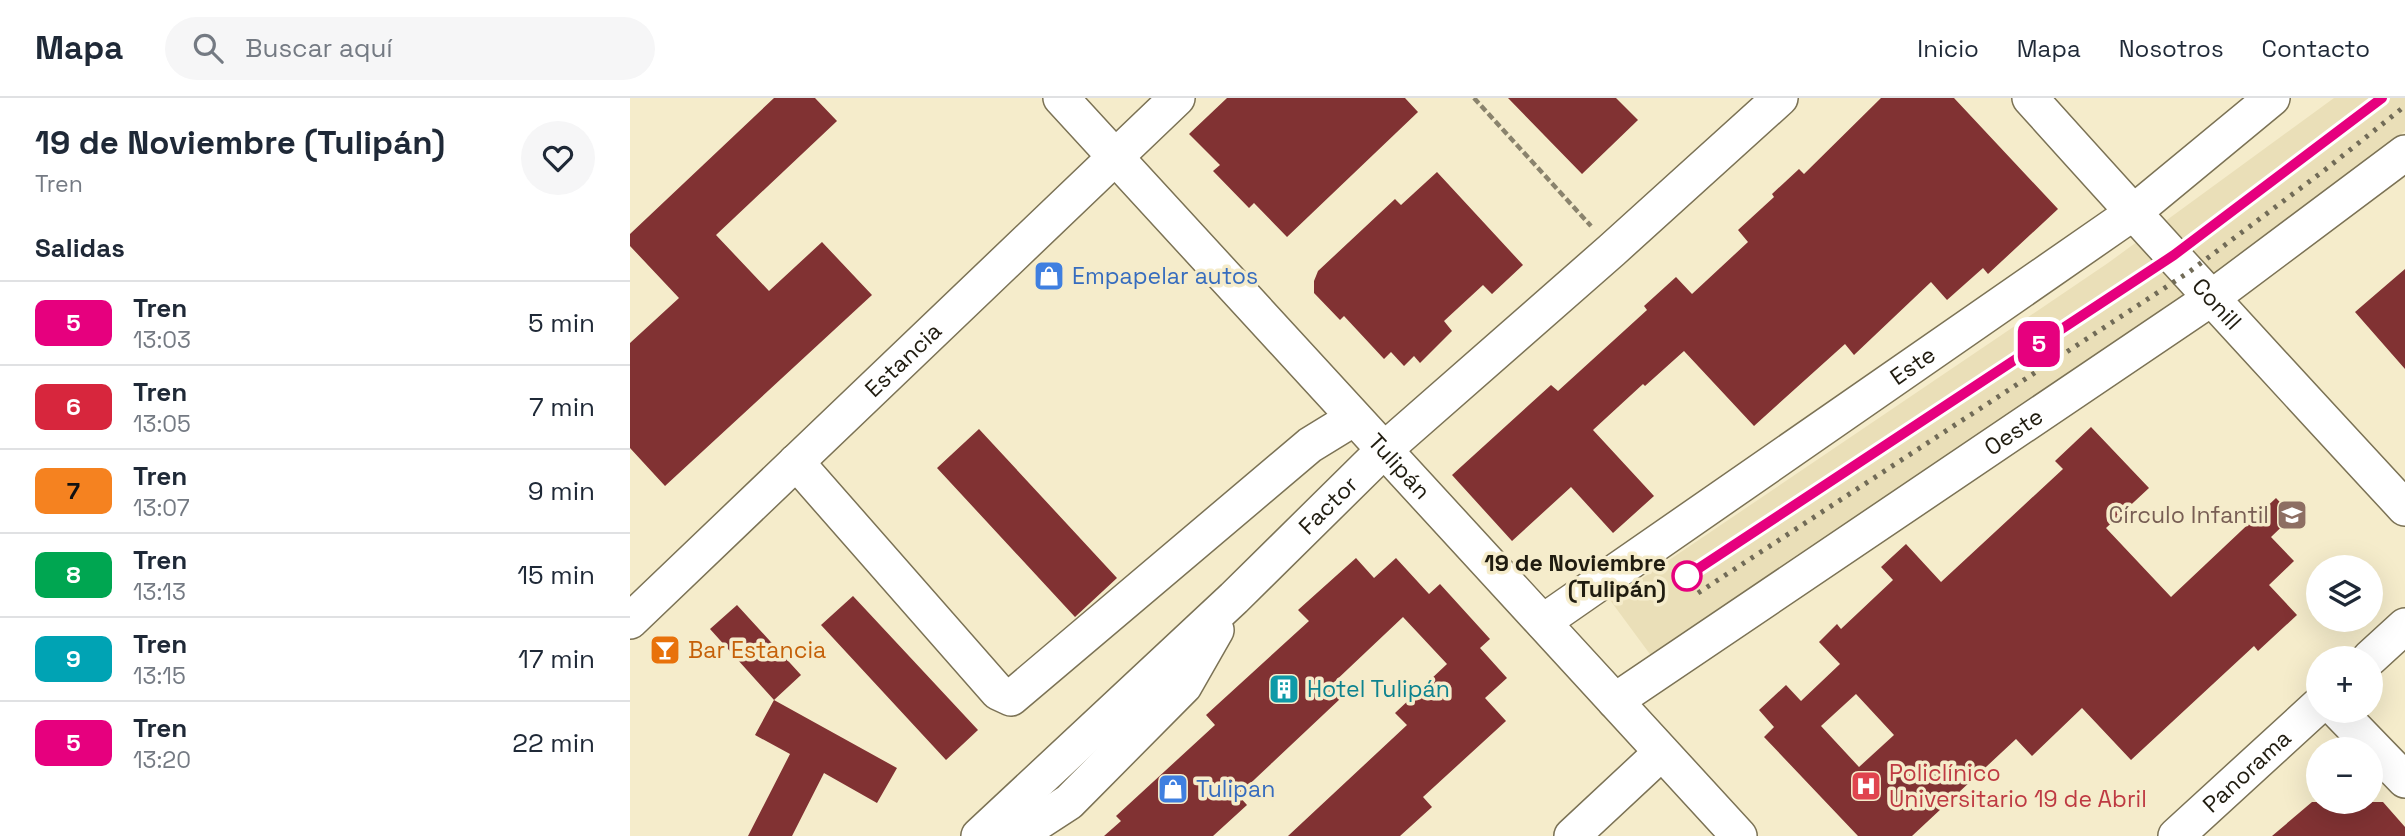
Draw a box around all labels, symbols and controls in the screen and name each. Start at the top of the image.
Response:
search box [165,17,655,80]
text: Mapa [35,27,123,69]
icon: search [189,29,227,67]
text: Buscar aquí [245,31,393,65]
text: Inicio [1917,33,1979,64]
text: Mapa [2017,33,2081,64]
text: Nosotros [2119,33,2224,64]
text: Contacto [2262,33,2370,64]
button: heart [521,121,595,195]
text: 19 de Noviembre (Tulipán) [35,122,445,164]
text: Tren [35,169,83,199]
text: Salidas [35,231,125,265]
shop icon: Empapelar autos [1032,259,1066,293]
place label: Empapelar autos [1072,261,1258,291]
street label: Conill [2186,272,2248,336]
text: Tren [133,291,187,325]
text: 5 min [528,306,595,340]
text: 5 [66,307,81,338]
street label: Estancia [858,316,948,404]
line badge: 5 [2016,321,2062,367]
text: 13:03 [133,325,191,355]
text: 5 [2032,328,2046,359]
street label: Este [1884,339,1941,392]
text: Tren [133,375,187,409]
text: 7 min [529,390,595,424]
text: 6 [66,391,81,422]
street label: Oeste [1978,401,2049,462]
text: 13:05 [133,409,191,439]
street label: Tulipán [1361,427,1437,506]
text: Tren [133,459,187,493]
street label: Factor [1292,469,1364,541]
text: 9 min [528,474,595,508]
text: 7 [67,475,80,506]
text: 13:07 [133,493,190,523]
school or university icon: Círculo Infantil [2275,498,2309,532]
place label: Círculo Infantil [2109,500,2269,530]
text: Tren [133,543,187,577]
place label: 19 de Noviembre (Tulipán) [1484,548,1666,604]
map controls [2306,555,2383,814]
button: layers [2306,555,2383,632]
text: 15 min [517,558,595,592]
text: 8 [66,559,81,590]
marker: 19 de Noviembre (Tulipán) [1672,561,1702,591]
text: 13:13 [133,577,186,607]
text: Tren [133,627,187,661]
bar icon: Bar Estancia [648,633,682,667]
place label: Bar Estancia [688,635,826,665]
text: 17 min [518,642,595,676]
text: 9 [66,643,81,674]
button: + [2306,646,2383,723]
text: 13:15 [133,661,186,691]
building icon: Hotel Tulipán [1267,672,1301,706]
place label: Hotel Tulipán [1307,674,1450,704]
text: Tren [133,711,187,745]
street label: Panorama [2196,723,2297,819]
text: 22 min [512,726,595,760]
text: 5 [66,727,81,758]
button: − [2306,737,2383,814]
text: 13:20 [133,745,191,775]
place label: Policlínico Universitario 19 de Abril [1889,758,2147,814]
hospital icon: Policlínico Universitario 19 de Abril [1849,769,1883,803]
shop icon: Tulipan [1156,772,1190,806]
place label: Tulipan [1196,774,1275,804]

